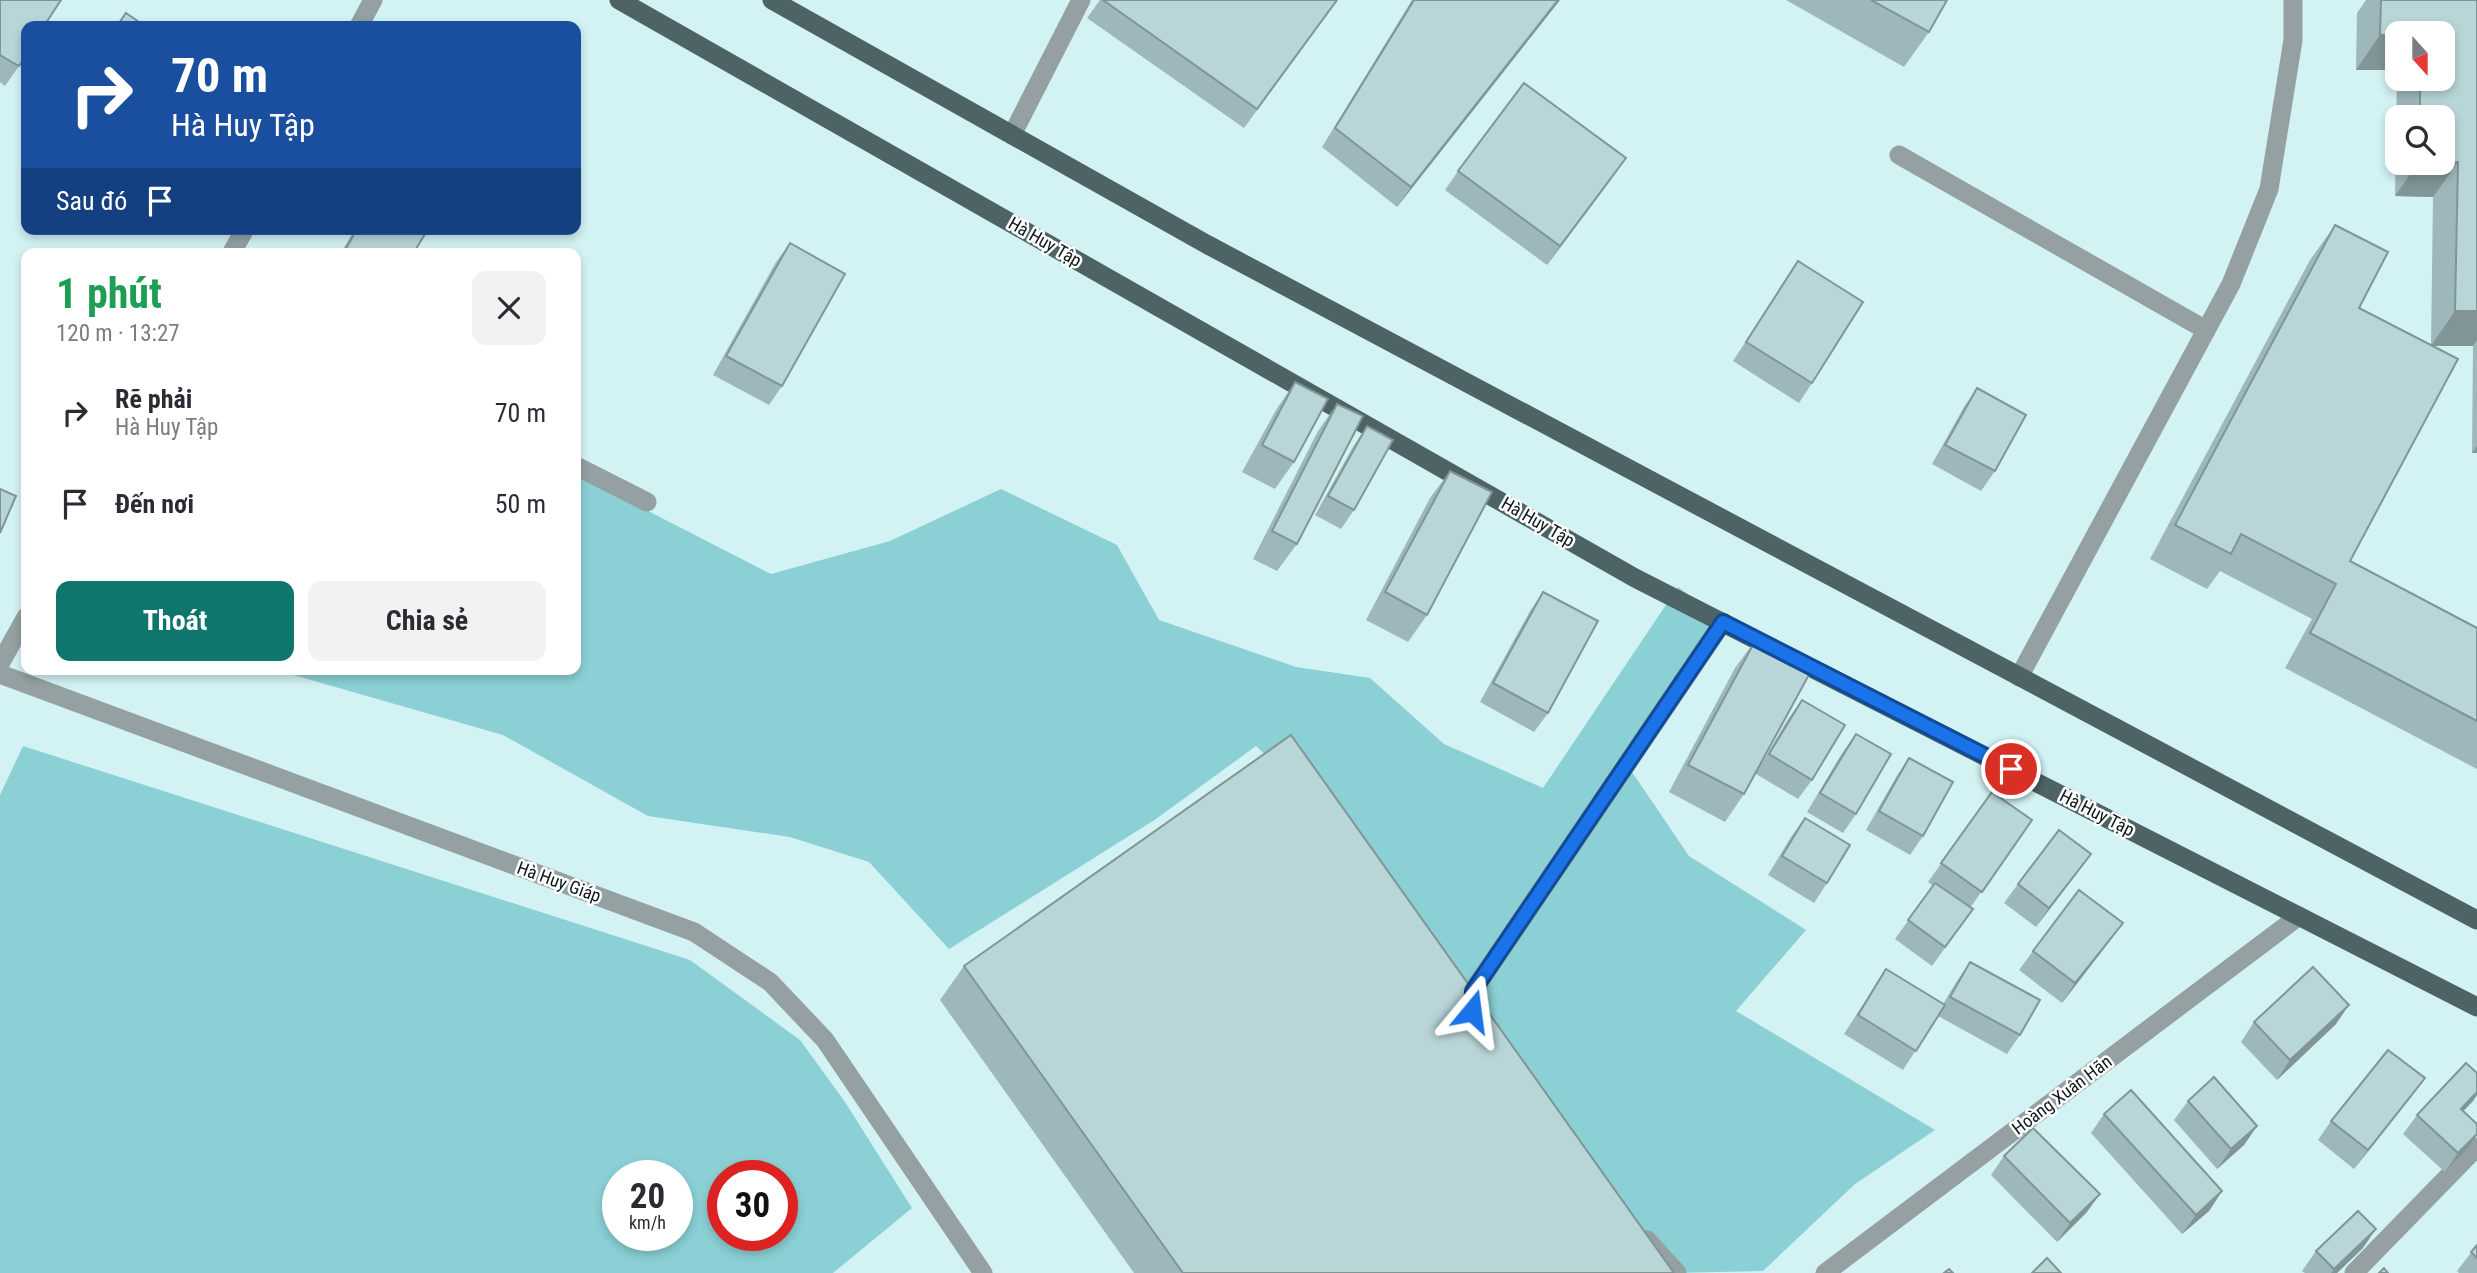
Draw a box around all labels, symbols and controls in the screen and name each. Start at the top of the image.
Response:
north arrow [2385,21,2455,91]
map controls [2385,21,2455,175]
text: 70 m [171,47,268,104]
icon: right [56,49,147,140]
button: search [2385,105,2455,175]
text: Hà Huy Tập [171,106,315,144]
icon: arrive [141,182,179,220]
text: Sau đó [56,186,127,216]
street label: Hà Huy Tập [1005,212,1086,271]
text: 1 phút [56,269,162,318]
button: close [472,271,546,345]
text: 120 m · 13:27 [56,320,180,347]
text: Rẽ phải [115,384,192,414]
icon: right [56,394,94,432]
text: 70 m [495,398,546,428]
text: Hà Huy Tập [115,414,218,441]
icon: arrive [56,485,94,523]
text: Đến nơi [115,489,194,519]
text: 50 m [495,489,546,519]
street label: Hà Huy Tập [1498,492,1579,551]
button: Thoát [56,581,294,661]
button: Chia sẻ [308,581,546,661]
pin [1981,739,2041,799]
icon: arrive [1992,750,2030,788]
street label: Hà Huy Tập [2056,785,2138,840]
street label: Hà Huy Giáp [514,857,604,906]
position arrow [1435,974,1509,1048]
street label: Hoàng Xuân Hãn [2008,1050,2116,1139]
speed limit sign: 30 [707,1160,798,1251]
text: 20 [630,1176,665,1217]
text: km/h [629,1212,666,1233]

